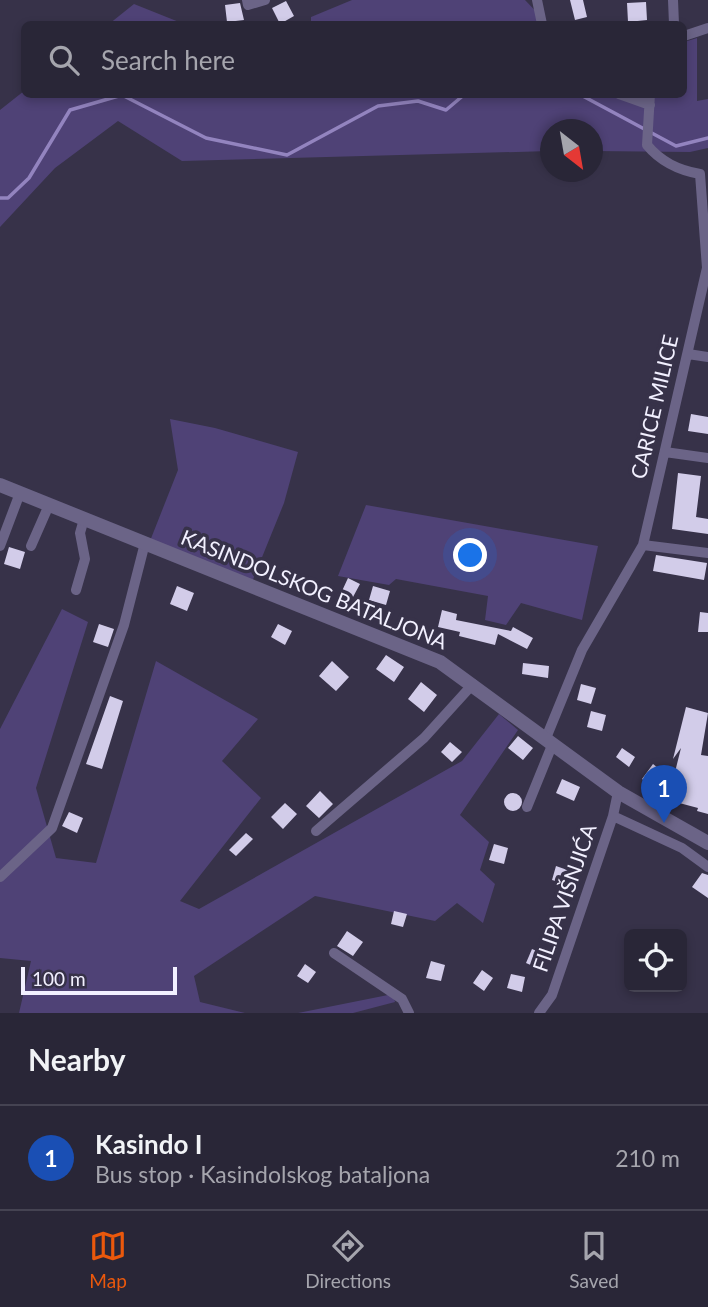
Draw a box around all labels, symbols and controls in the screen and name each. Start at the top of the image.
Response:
search box [21,21,687,98]
icon: search [45,41,83,79]
text: Search here [101,44,235,76]
north arrow [540,119,603,182]
street label: CARICE MILICE [625,332,682,481]
street label: KASINDOLSKOG BATALJONA [178,524,452,654]
your location [453,538,487,572]
pin: 1 [641,765,687,823]
street label: FILIPA VIŠNJIĆA [527,820,601,975]
map controls [624,929,687,992]
button: locate [624,929,687,992]
scale bar [21,964,177,996]
text: 100 m [32,967,86,990]
text: Nearby [28,1041,126,1077]
text: Kasindo I [95,1128,202,1160]
text: 1 [44,1144,58,1172]
text: 210 m [615,1144,680,1172]
text: Bus stop · Kasindolskog bataljona [95,1160,430,1188]
tab: Map [89,1227,127,1292]
tab: Directions [305,1227,391,1292]
tab: Saved [569,1227,619,1292]

